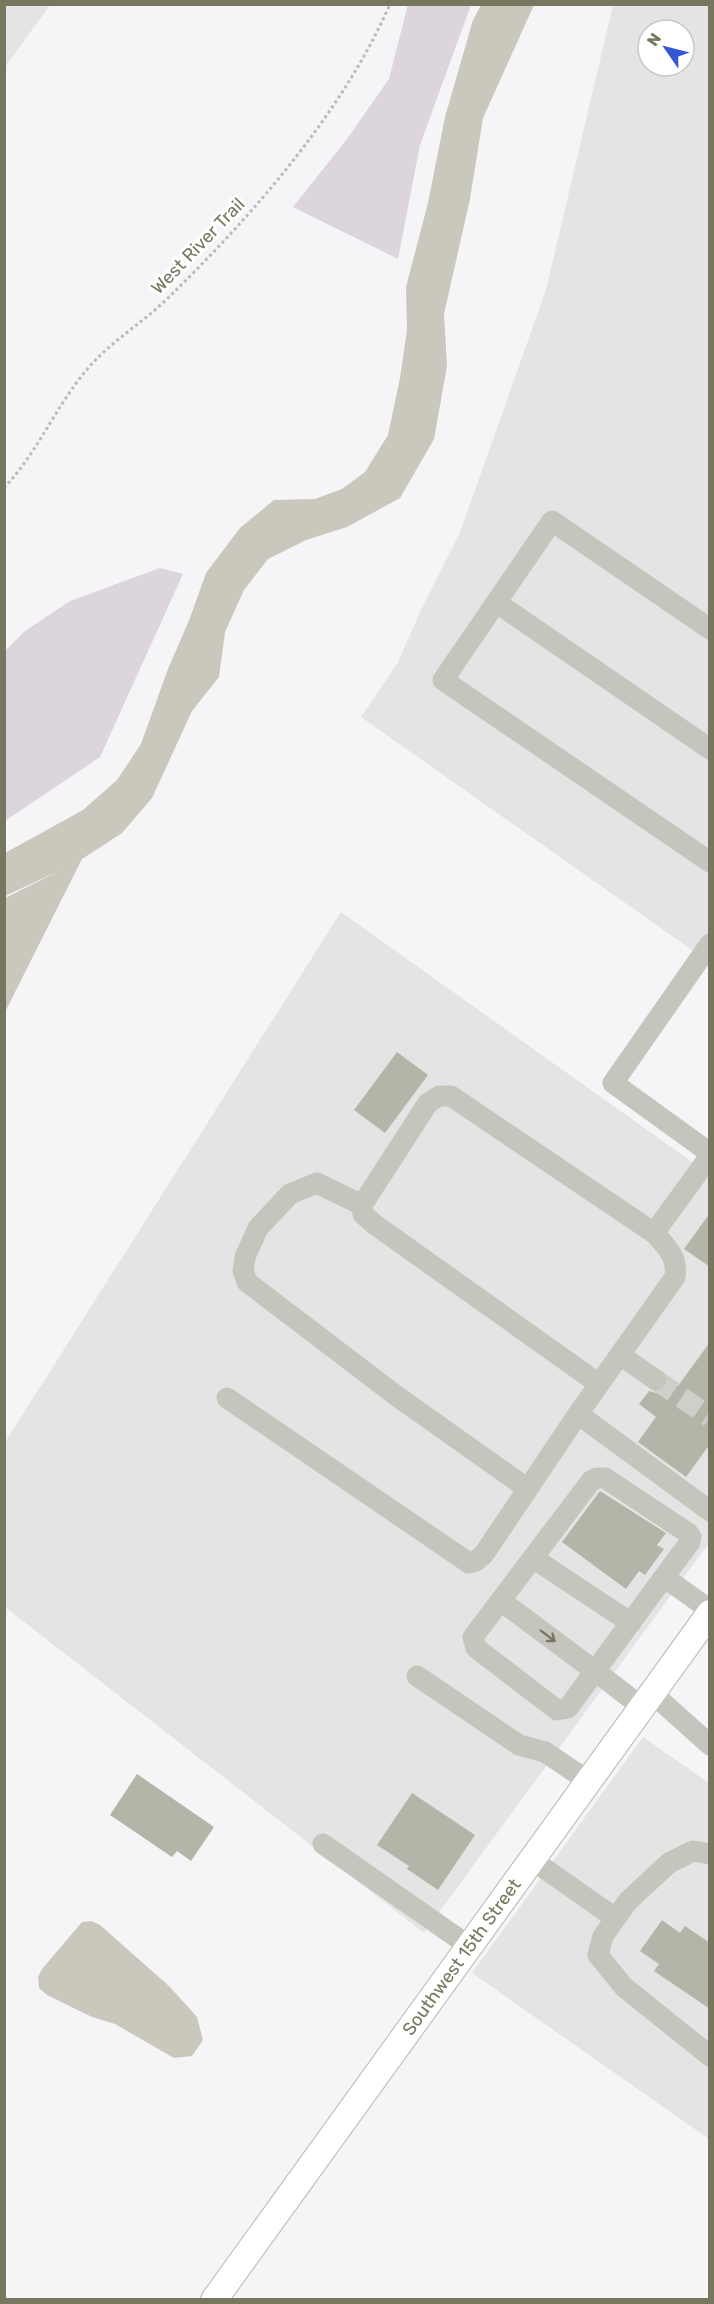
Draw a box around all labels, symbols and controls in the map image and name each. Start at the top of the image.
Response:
north arrow [636,18,696,78]
text: N [643,30,665,50]
street label: West River Trail [147,193,249,299]
one-way arrow [539,1630,555,1642]
street label: Southwest 15th Street [398,1874,526,2040]

